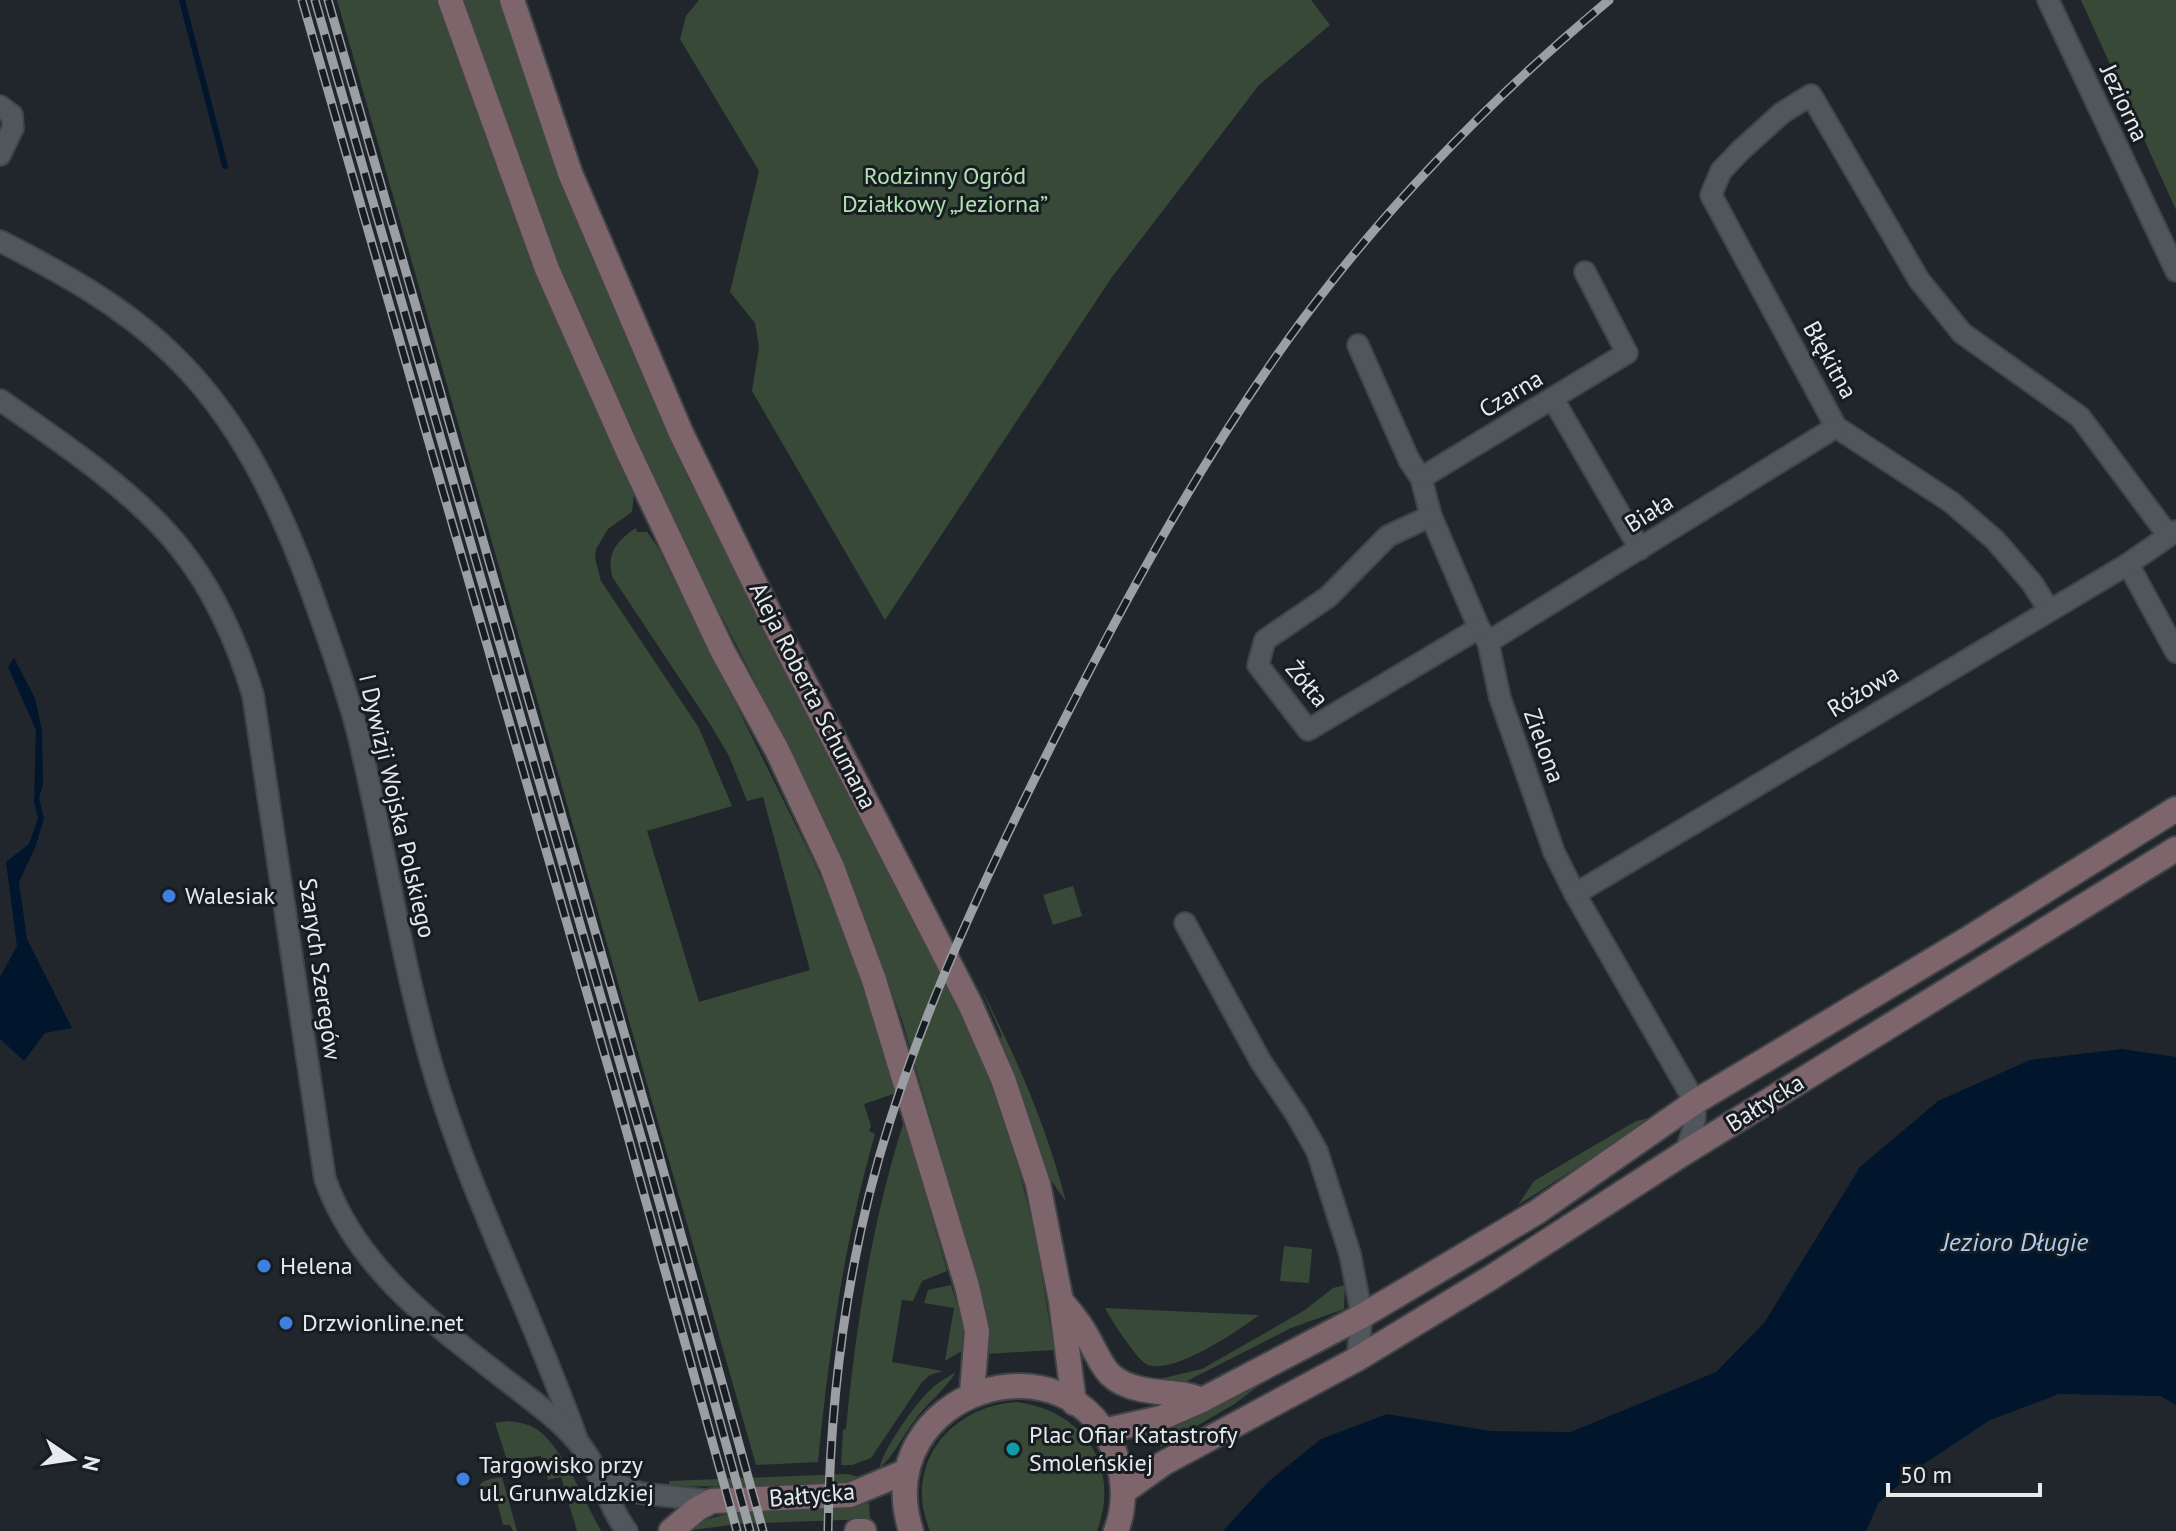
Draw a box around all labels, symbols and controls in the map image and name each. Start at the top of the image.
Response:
street label: Jeziorna [2093,58,2156,147]
park label: Rodzinny Ogród Działkowy „Jeziorna” [842,160,1048,219]
street label: Błękitna [1796,315,1864,404]
street label: Czarna [1473,363,1548,425]
street label: Biała [1619,486,1679,539]
street label: Aleja Roberta Schumana [743,577,884,814]
street label: Żółta [1279,654,1336,713]
street label: Różowa [1821,657,1904,724]
street label: I Dywizji Wojska Polskiego [352,671,443,941]
street label: Zielona [1517,705,1572,787]
street label: Szarych Szeregów [292,876,349,1062]
place label: Walesiak [185,880,275,911]
marker: Walesiak [160,887,178,905]
street label: Bałtycka [1720,1067,1810,1139]
water label: Jezioro Długie [1940,1225,2088,1258]
place label: Helena [280,1250,353,1281]
marker: Helena [255,1257,273,1275]
place label: Drzwionline.net [302,1307,464,1338]
marker: Drzwionline.net [277,1314,295,1332]
north arrow [32,1419,112,1499]
place label: Plac Ofiar Katastrofy Smoleńskiej [1029,1419,1238,1478]
marker: Plac Ofiar Katastrofy Smoleńskiej [1004,1440,1022,1458]
scale bar [1888,1447,2040,1497]
place label: Targowisko przy ul. Grunwaldzkiej [479,1449,654,1508]
text: N [76,1453,107,1474]
text: 50 m [1900,1459,1952,1490]
marker: Targowisko przy ul. Grunwaldzkiej [454,1470,472,1488]
street label: Bałtycka [768,1475,856,1514]

